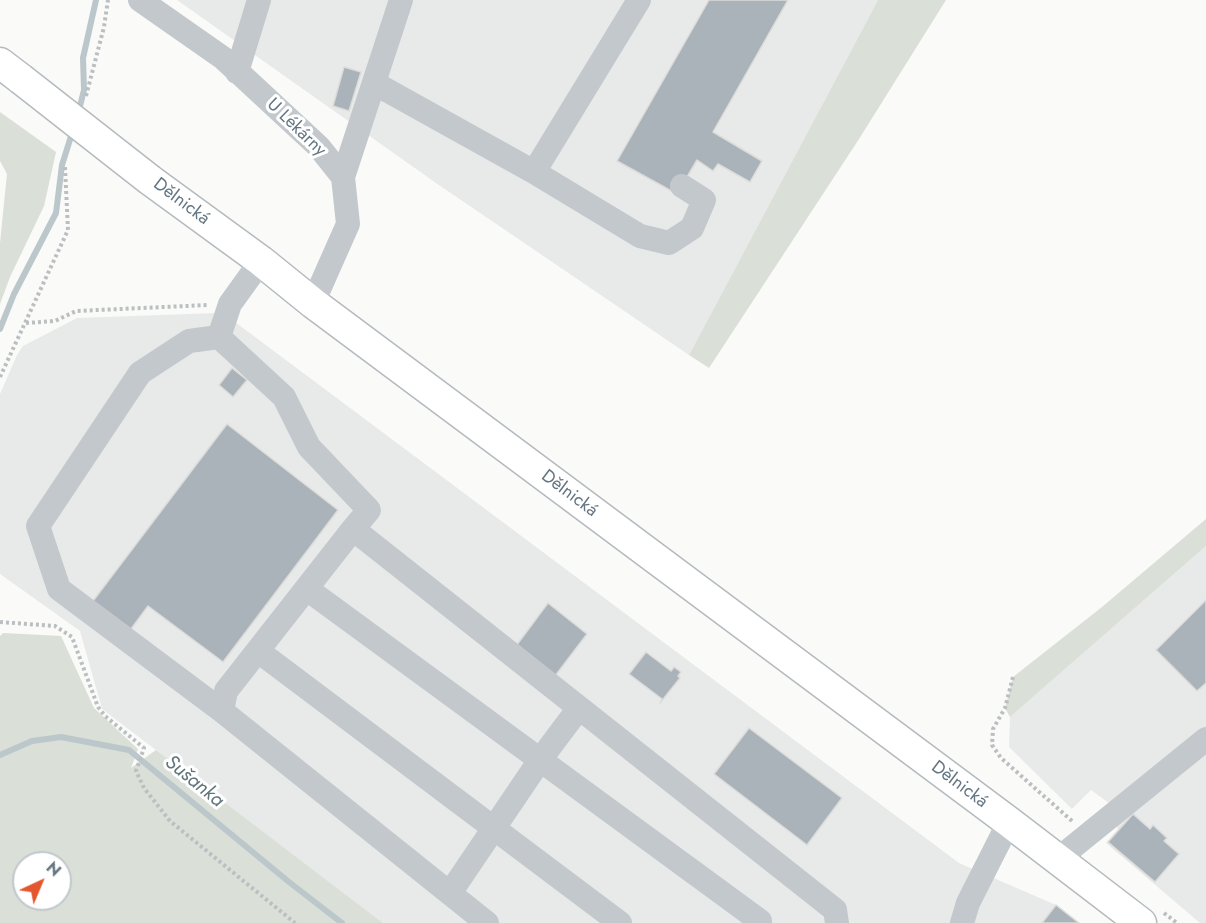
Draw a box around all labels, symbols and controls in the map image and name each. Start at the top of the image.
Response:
street label: U Lékárny [262,94,330,162]
street label: Dělnická [149,174,213,230]
street label: Dělnická [537,466,601,522]
water label: Sušanka [159,751,229,813]
street label: Dělnická [927,757,991,813]
north arrow [12,851,72,911]
text: N [41,856,66,882]

